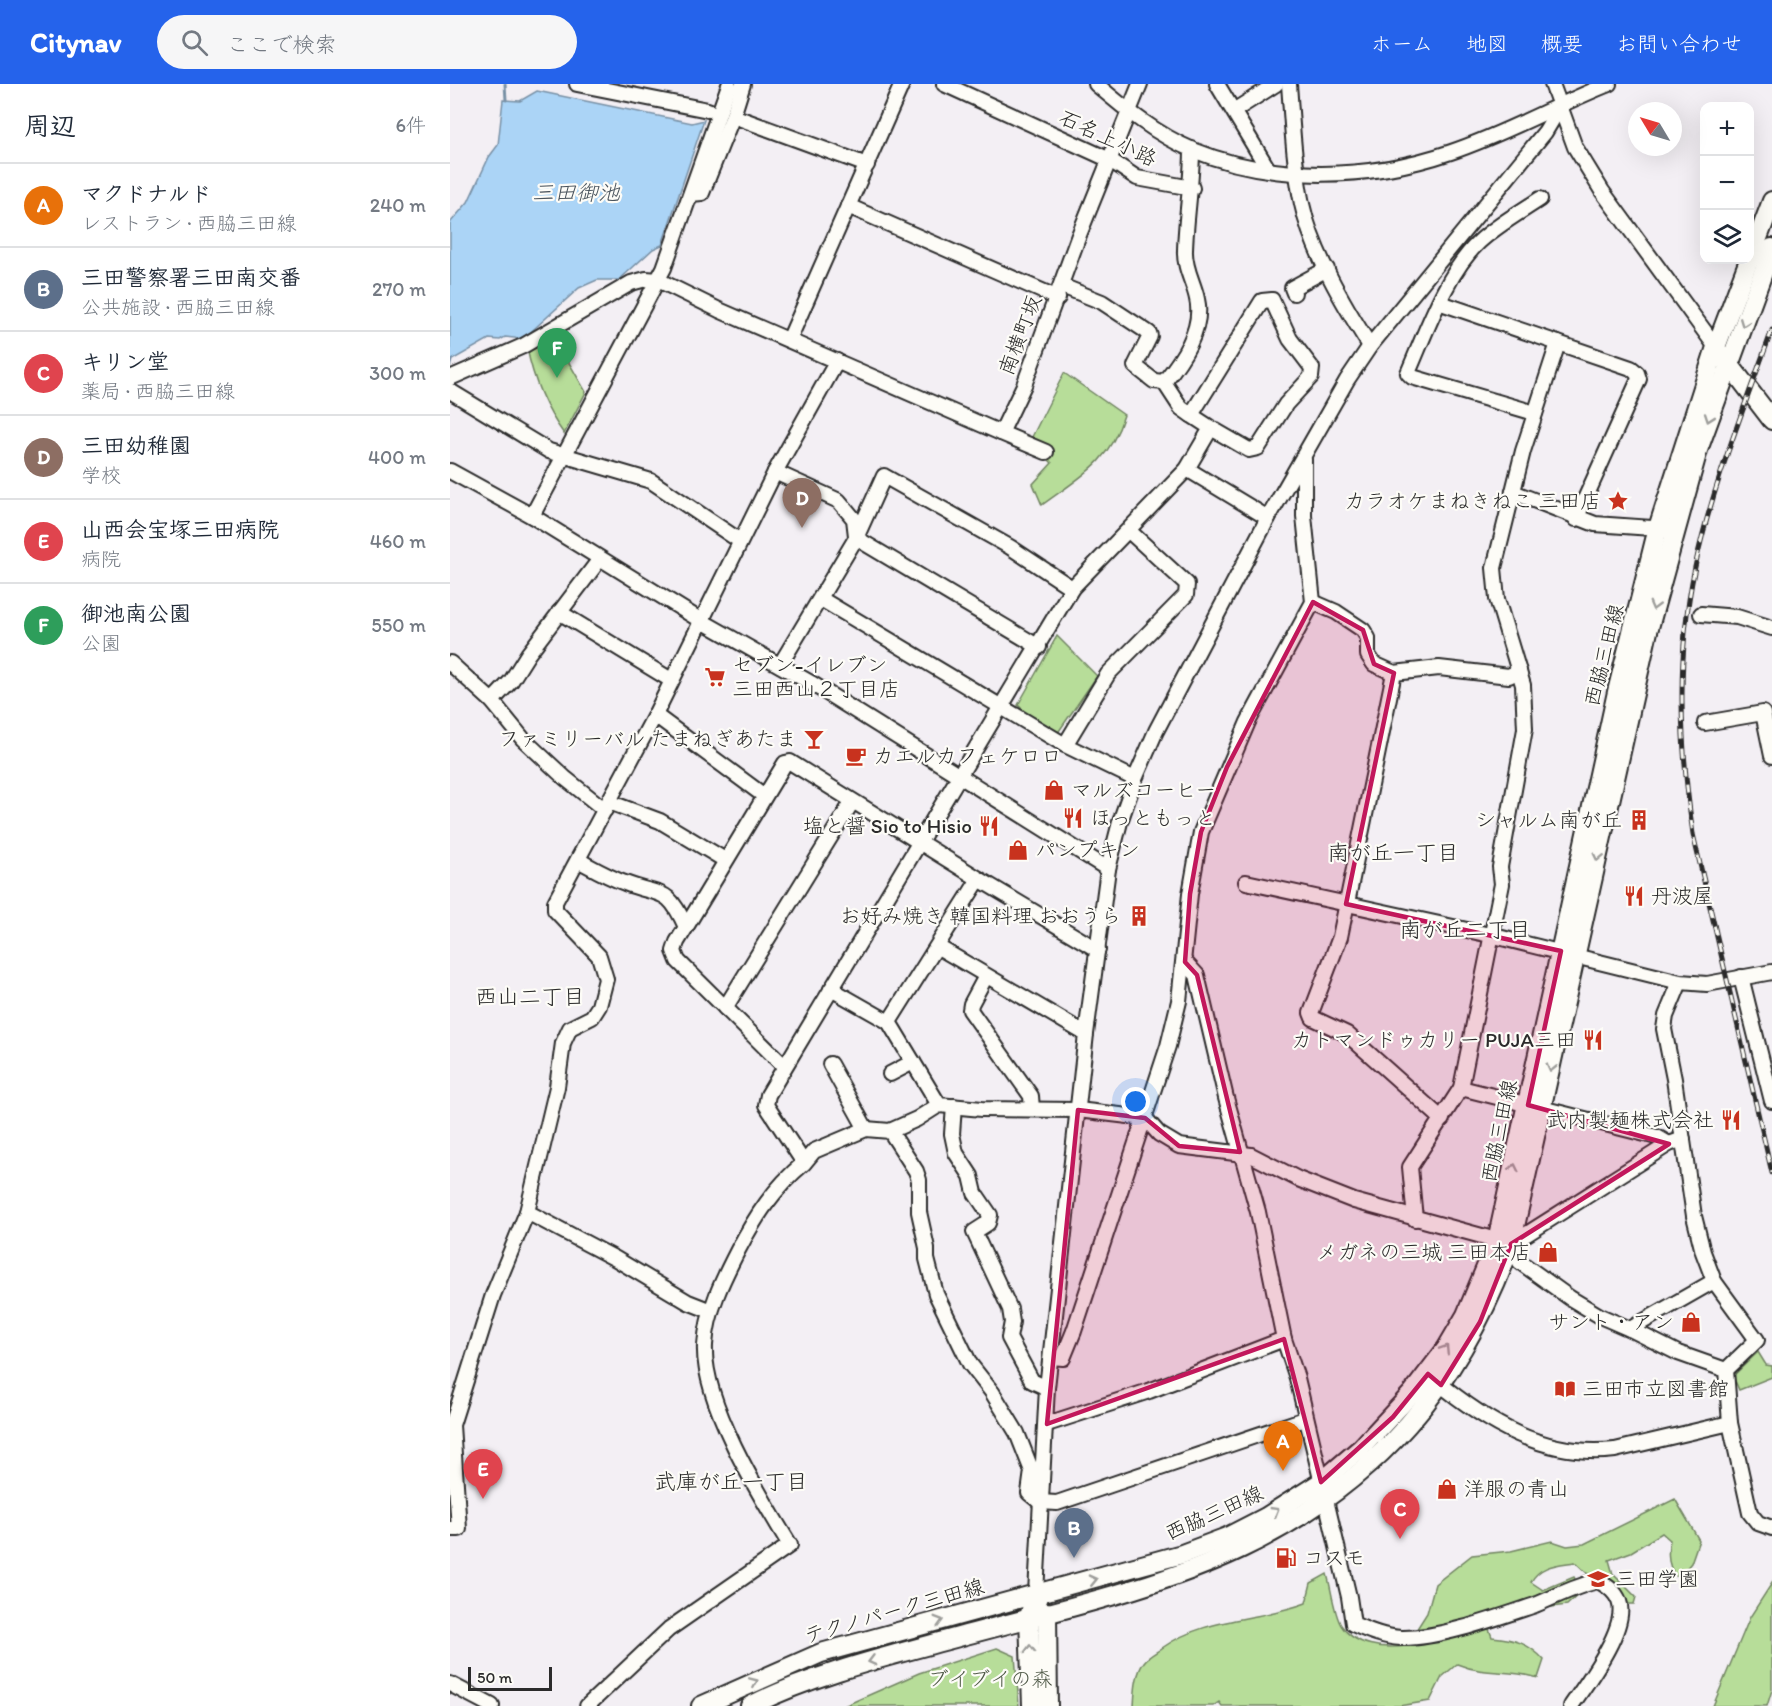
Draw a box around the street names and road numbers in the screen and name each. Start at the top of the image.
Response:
street label: 石名上小路 [1055,104,1161,171]
street label: 南横町坂 [993,291,1046,379]
street label: 西脇三田線 [1579,601,1628,709]
street label: 西脇三田線 [1475,1077,1522,1185]
street label: 西脇三田線 [1161,1480,1267,1545]
street label: テクノパーク三田線 [801,1573,987,1648]

